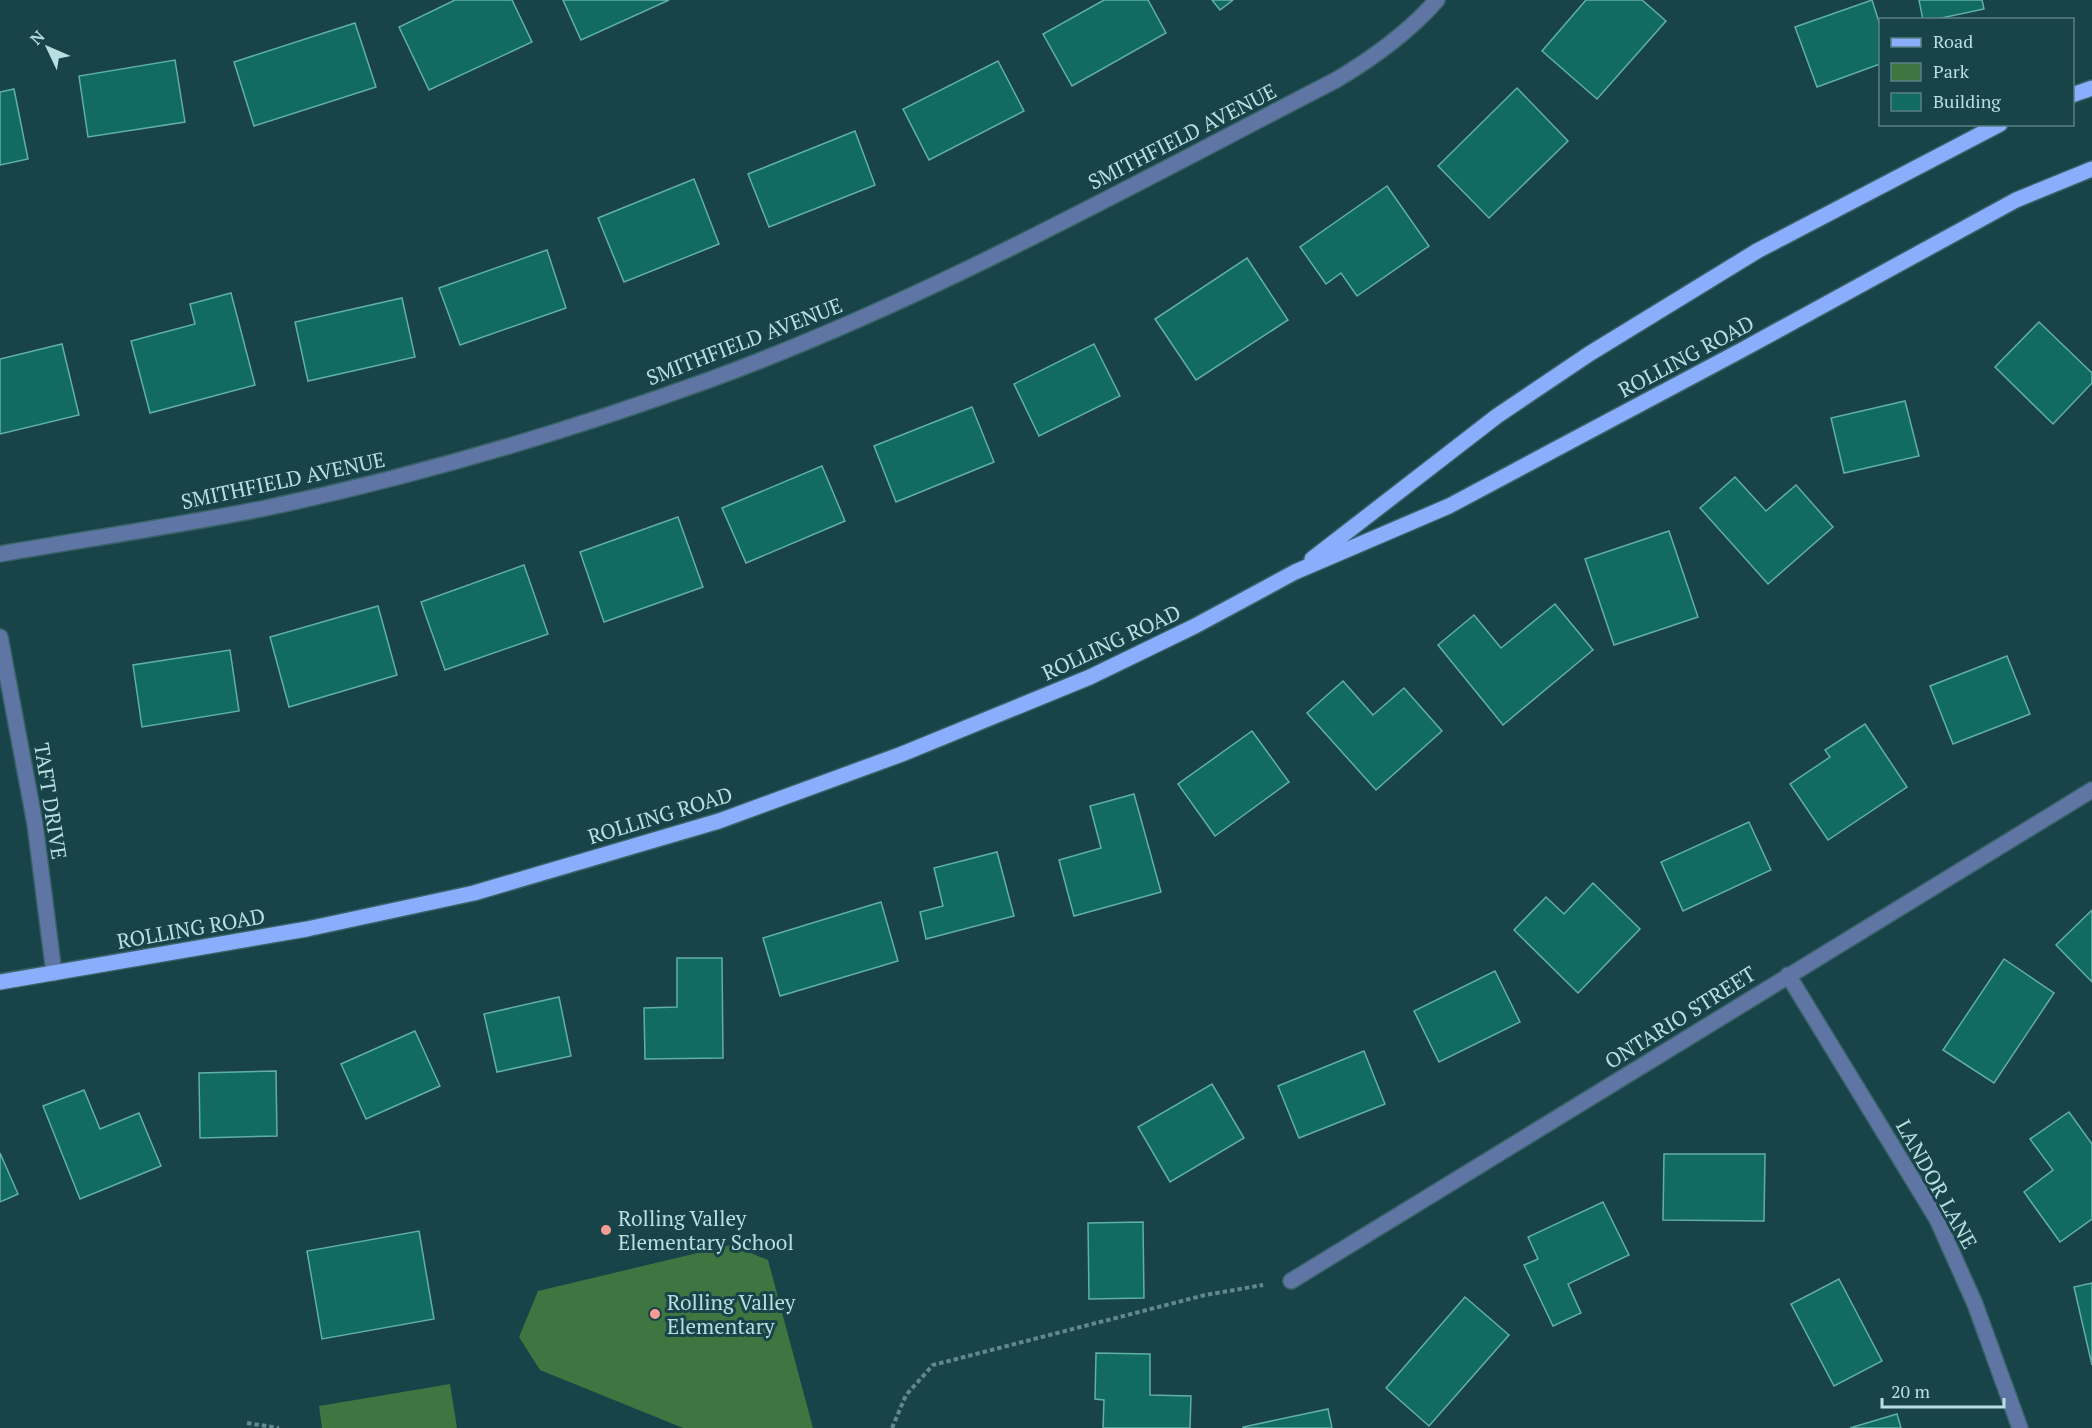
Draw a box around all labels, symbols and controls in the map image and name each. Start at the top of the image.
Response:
north arrow [18,18,78,78]
legend [1879,18,2074,126]
text: N [25,26,49,50]
text: Road [1933,29,1973,53]
text: Park [1933,59,1970,83]
street label: SMITHFIELD AVENUE [1083,76,1281,196]
text: Building [1933,89,2001,113]
street label: SMITHFIELD AVENUE [642,291,846,391]
street label: ROLLING ROAD [1613,308,1759,404]
street label: SMITHFIELD AVENUE [178,445,388,515]
street label: ROLLING ROAD [1037,598,1185,686]
street label: TAFT DRIVE [28,741,74,861]
street label: ROLLING ROAD [584,780,736,850]
street label: ROLLING ROAD [115,901,267,955]
street label: ONTARIO STREET [1599,959,1761,1075]
street label: LANDOR LANE [1890,1114,1984,1254]
place label: Rolling Valley Elementary School [618,1204,794,1256]
marker: Rolling Valley Elementary School [599,1223,613,1237]
place label: Rolling Valley Elementary [667,1288,796,1340]
marker: Rolling Valley Elementary [648,1307,662,1321]
scale bar [1882,1371,2004,1409]
text: 20 m [1891,1379,1931,1403]

